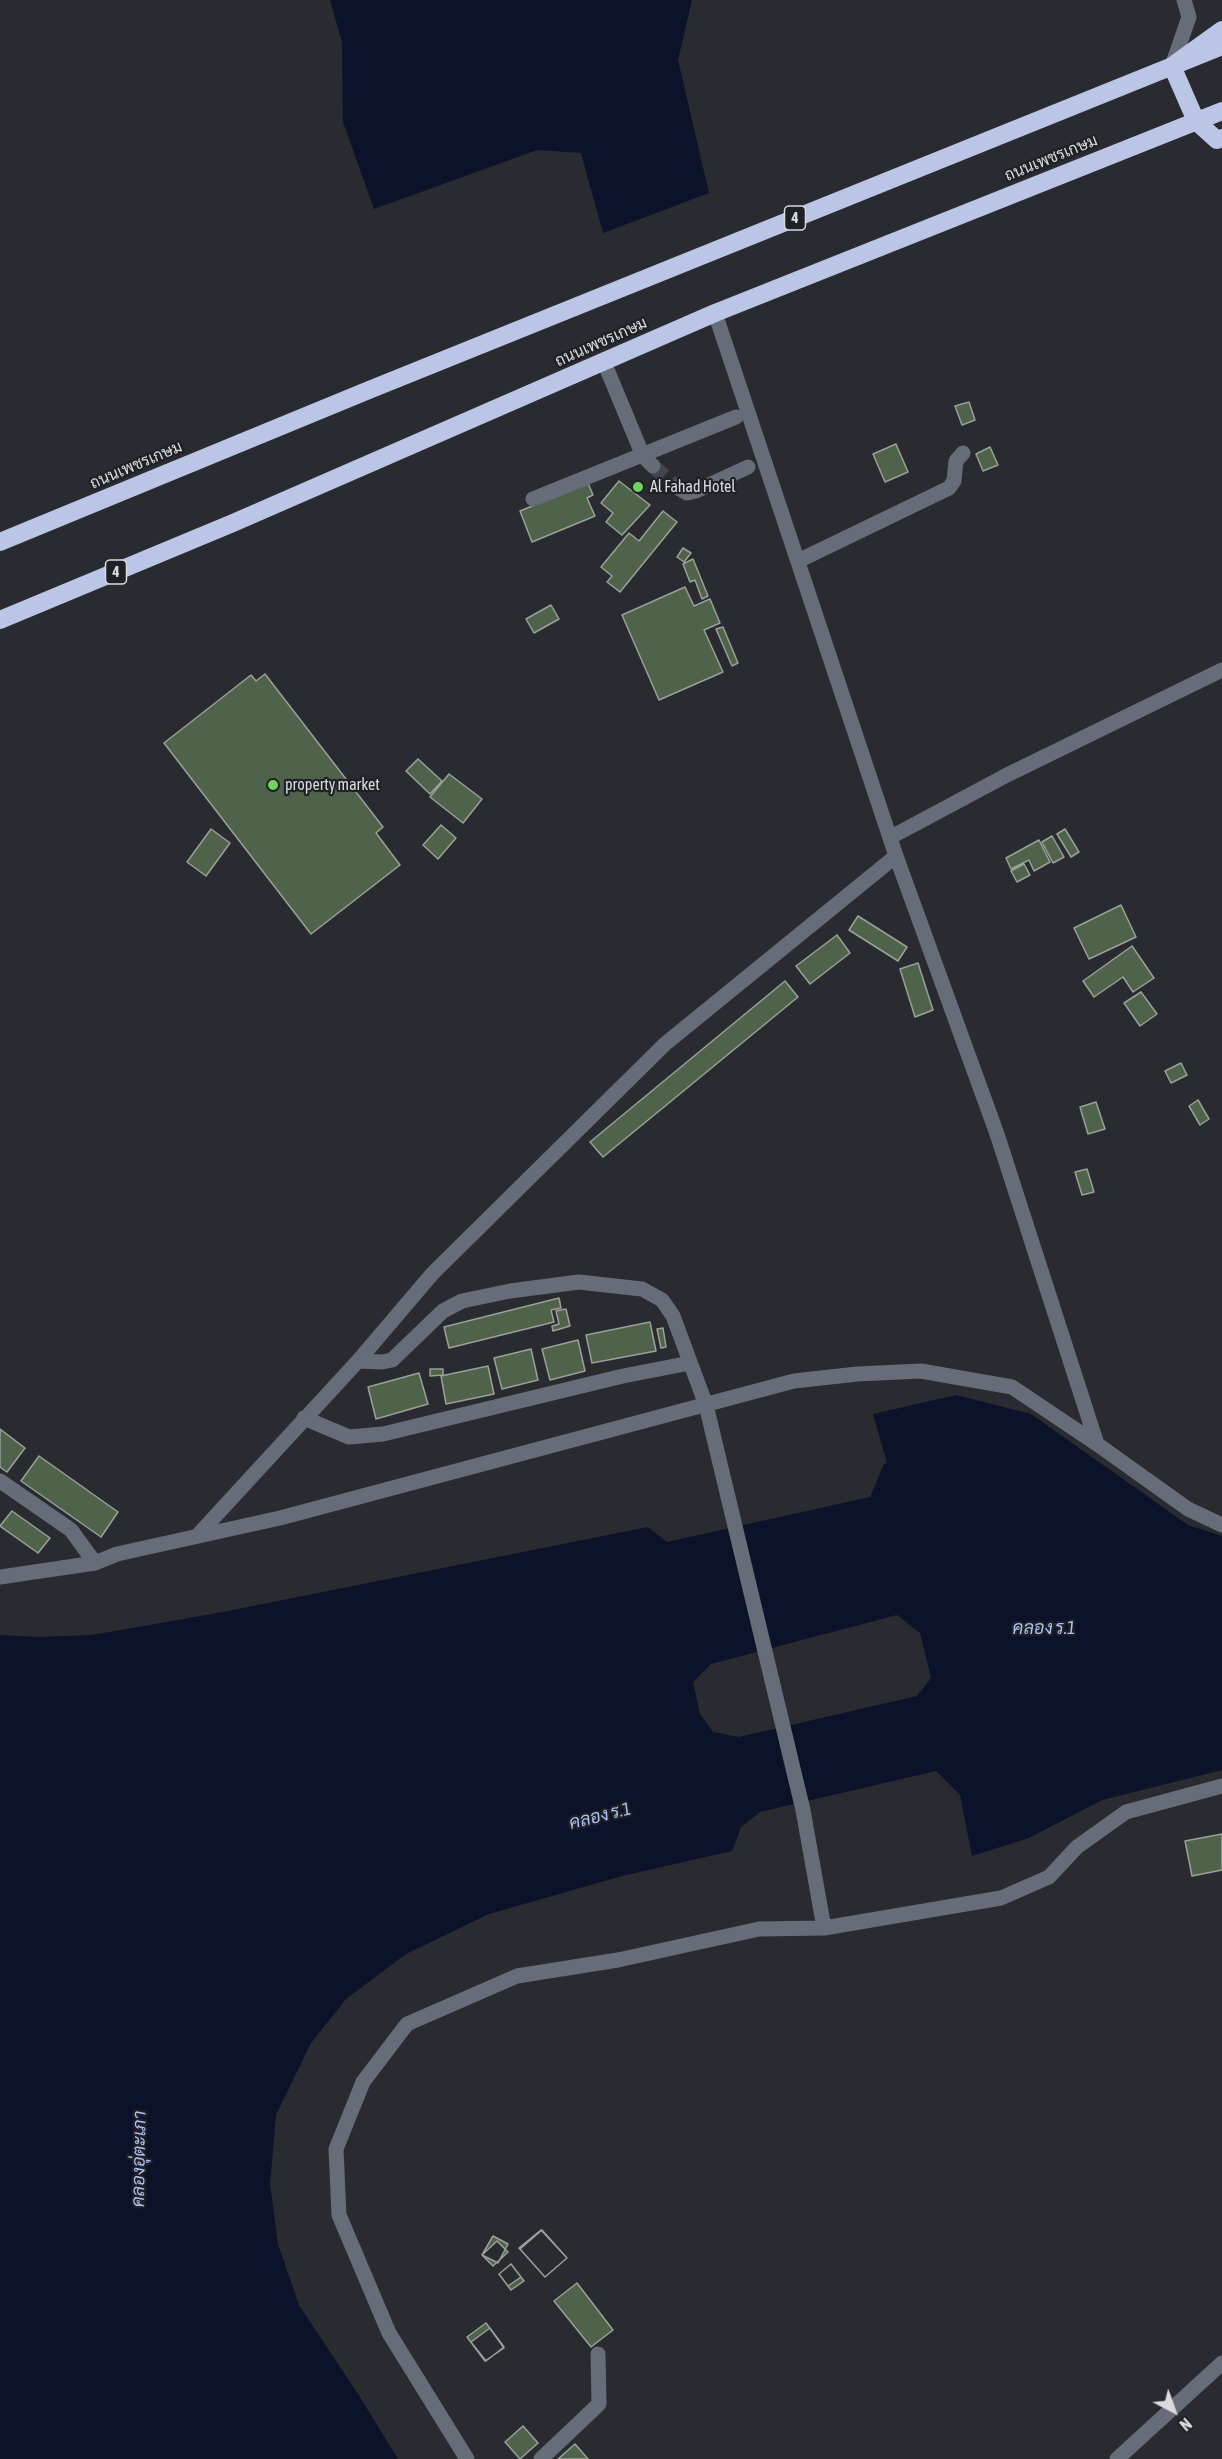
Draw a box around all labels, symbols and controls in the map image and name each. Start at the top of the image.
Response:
street label: ถนนเพชรเกษม [1002,131,1100,185]
road number: 4 [784,206,806,230]
street label: ถนนเพชรเกษม [552,313,650,371]
street label: ถนนเพชรเกษม [87,437,185,493]
place label: Al Fahad Hotel [650,477,736,497]
marker: Al Fahad Hotel [631,480,645,494]
road number: 4 [106,560,126,584]
place label: property market [285,775,380,795]
marker: property market [266,778,280,792]
water label: คลอง ร.1 [1013,1617,1075,1639]
water label: คลอง ร.1 [567,1798,633,1834]
water label: คลองอุ่ตะเภา [127,2111,151,2207]
north arrow [1144,2381,1204,2441]
text: N [1176,2415,1195,2434]

